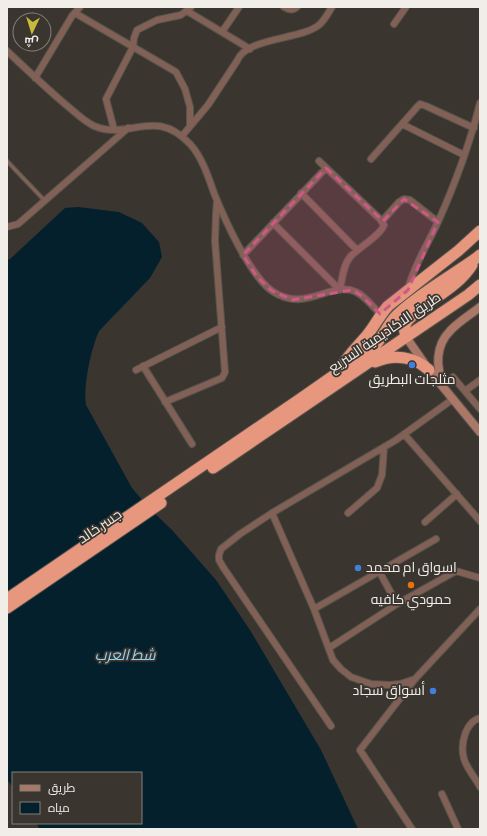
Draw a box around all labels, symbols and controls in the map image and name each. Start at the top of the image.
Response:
north arrow [12,12,52,52]
text: ش [24,35,39,47]
street label: طريق الاكاديمية السريع [326,290,444,376]
marker: مثلجات البطريق [407,360,417,370]
place label: مثلجات البطريق [368,373,456,388]
street label: جسر خالد [76,507,124,547]
place label: اسواق ام محمد [366,561,457,577]
marker: اسواق ام محمد [353,563,363,573]
marker: حمودي كافيه [406,580,416,590]
place label: حمودي كافيه [371,593,451,611]
water label: شط العرب [95,647,156,664]
place label: أسواق سجاد [352,681,425,699]
marker: أسواق سجاد [428,686,438,696]
legend [12,772,142,824]
text: طريق [48,782,76,795]
text: مياه [48,802,70,815]

